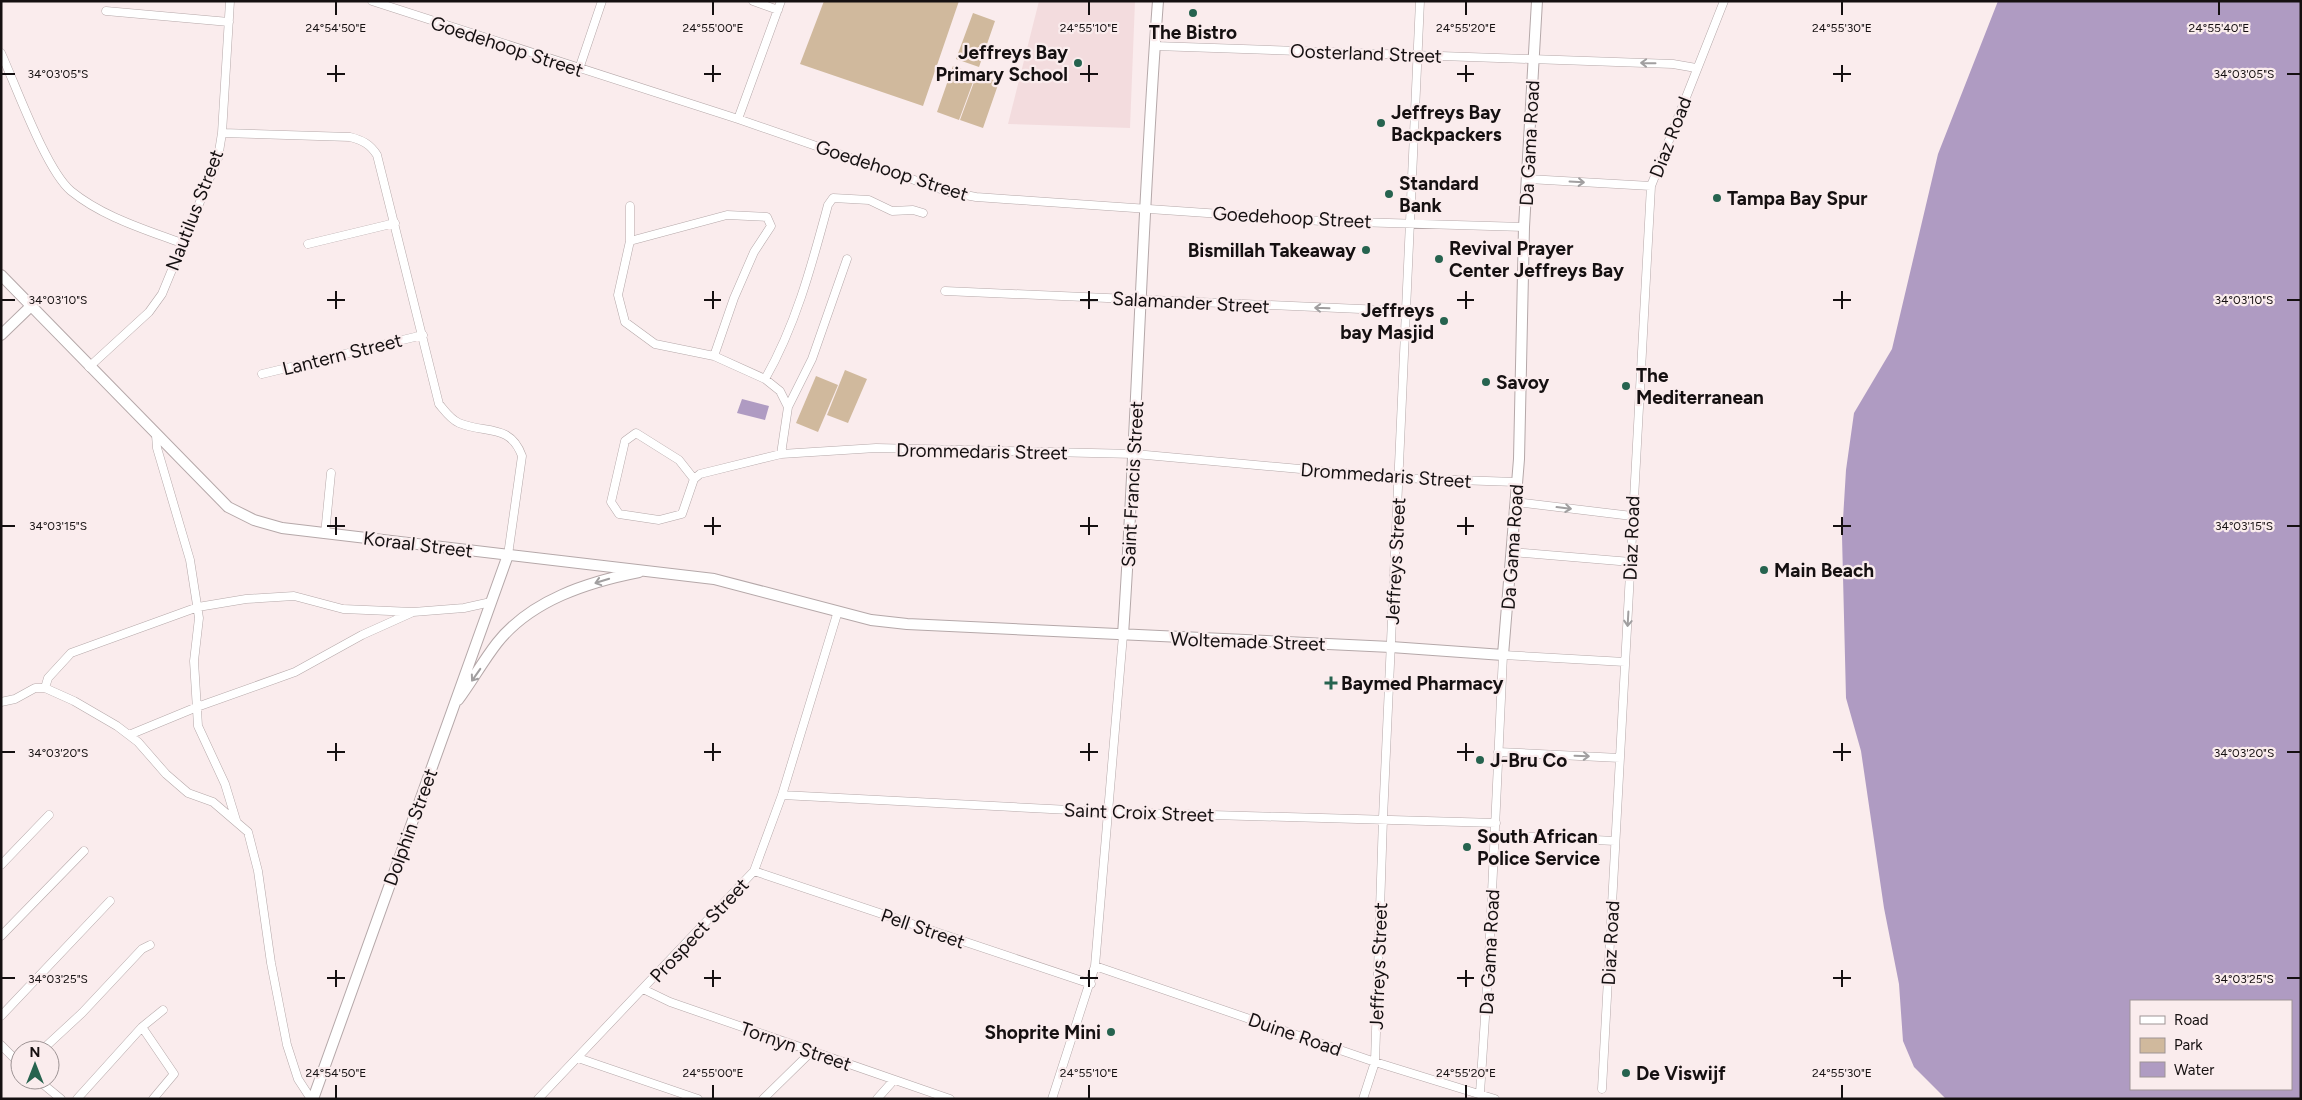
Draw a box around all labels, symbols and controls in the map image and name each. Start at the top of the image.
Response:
marker: The Bistro [1187,7,1199,19]
street label: Goedehoop Street [428,11,586,82]
text: 24°54'50"E [306,21,366,35]
text: 24°55'00"E [682,21,744,35]
text: 24°55'10"E [1060,21,1118,35]
place label: The Bistro [1149,21,1237,44]
text: 24°55'20"E [1436,21,1496,35]
text: 24°55'30"E [1812,21,1872,35]
text: 24°55'40"E [2189,21,2249,35]
street label: Oosterland Street [1290,39,1442,68]
place label: Jeffreys Bay Primary School [936,41,1068,86]
marker: Jeffreys Bay Primary School [1072,57,1084,69]
one-way arrow [1640,58,1656,68]
text: 34°03'05"S [28,67,88,81]
text: 34°03'05"S [2214,67,2274,81]
street label: Da Gama Road [1515,80,1544,206]
street label: Diaz Road [1645,93,1696,181]
place label: Jeffreys Bay Backpackers [1391,101,1502,146]
marker: Jeffreys Bay Backpackers [1375,117,1387,129]
street label: Goedehoop Street [813,135,971,206]
street label: Nautilus Street [161,146,228,274]
place label: Standard Bank [1399,172,1479,217]
one-way arrow [1569,177,1585,186]
place label: Tampa Bay Spur [1727,187,1868,210]
marker: Standard Bank [1383,188,1395,200]
marker: Tampa Bay Spur [1711,192,1723,204]
street label: Goedehoop Street [1212,202,1372,233]
place label: Revival Prayer Center Jeffreys Bay [1449,237,1624,282]
place label: Bismillah Takeaway [1188,239,1356,262]
marker: Bismillah Takeaway [1360,244,1372,256]
marker: Revival Prayer Center Jeffreys Bay [1433,253,1445,265]
street label: Salamander Street [1112,287,1270,318]
text: 34°03'10"S [29,293,87,307]
text: 34°03'10"S [2215,293,2273,307]
place label: Jeffreys bay Masjid [1340,299,1434,344]
one-way arrow [1315,304,1331,313]
marker: Jeffreys bay Masjid [1438,315,1450,327]
street label: Lantern Street [280,328,404,380]
place label: The Mediterranean [1636,364,1764,409]
place label: Savoy [1496,371,1549,394]
marker: Savoy [1480,376,1492,388]
marker: The Mediterranean [1620,380,1632,392]
street label: Saint Francis Street [1117,400,1148,568]
street label: Drommedaris Street [896,439,1068,464]
street label: Drommedaris Street [1300,458,1472,493]
street label: Da Gama Road [1497,483,1528,611]
street label: Diaz Road [1619,495,1644,581]
street label: Jeffreys Street [1381,497,1410,625]
one-way arrow [1556,503,1572,513]
text: 34°03'15"S [29,519,87,533]
text: 34°03'15"S [2215,519,2273,533]
street label: Koraal Street [362,526,474,563]
place label: Main Beach [1774,559,1874,582]
marker: Main Beach [1758,564,1770,576]
one-way arrow [594,576,610,586]
one-way arrow [1623,610,1632,626]
street label: Woltemade Street [1170,627,1326,656]
one-way arrow [471,668,481,682]
place label: Baymed Pharmacy [1341,672,1504,695]
marker: Baymed Pharmacy [1325,677,1337,689]
text: 34°03'20"S [28,746,88,760]
text: 34°03'20"S [2214,746,2274,760]
place label: J-Bru Co [1490,749,1567,772]
one-way arrow [1573,751,1589,761]
marker: J-Bru Co [1474,754,1486,766]
street label: Dolphin Street [379,765,442,889]
street label: Saint Croix Street [1063,798,1215,827]
place label: South African Police Service [1477,825,1601,870]
marker: South African Police Service [1461,841,1473,853]
street label: Prospect Street [645,873,754,987]
street label: Da Gama Road [1475,889,1504,1015]
street label: Diaz Road [1597,900,1624,986]
street label: Jeffreys Street [1365,902,1392,1030]
street label: Pell Street [878,903,968,954]
text: 34°03'25"S [28,972,88,986]
text: 34°03'25"S [2214,972,2274,986]
legend [2130,1000,2292,1090]
street label: Duine Road [1245,1008,1345,1061]
text: Road [2174,1011,2209,1029]
street label: Tornyn Street [737,1017,854,1076]
place label: Shoprite Mini [984,1021,1101,1044]
marker: Shoprite Mini [1105,1026,1117,1038]
text: Park [2174,1036,2203,1054]
north arrow [10,1040,60,1090]
text: N [30,1044,40,1061]
text: Water [2174,1061,2214,1079]
place label: De Viswijf [1636,1062,1726,1085]
text: 24°54'50"E [306,1066,366,1080]
text: 24°55'00"E [682,1066,744,1080]
text: 24°55'10"E [1060,1066,1118,1080]
text: 24°55'20"E [1436,1066,1496,1080]
text: 24°55'30"E [1812,1066,1872,1080]
marker: De Viswijf [1620,1067,1632,1079]

